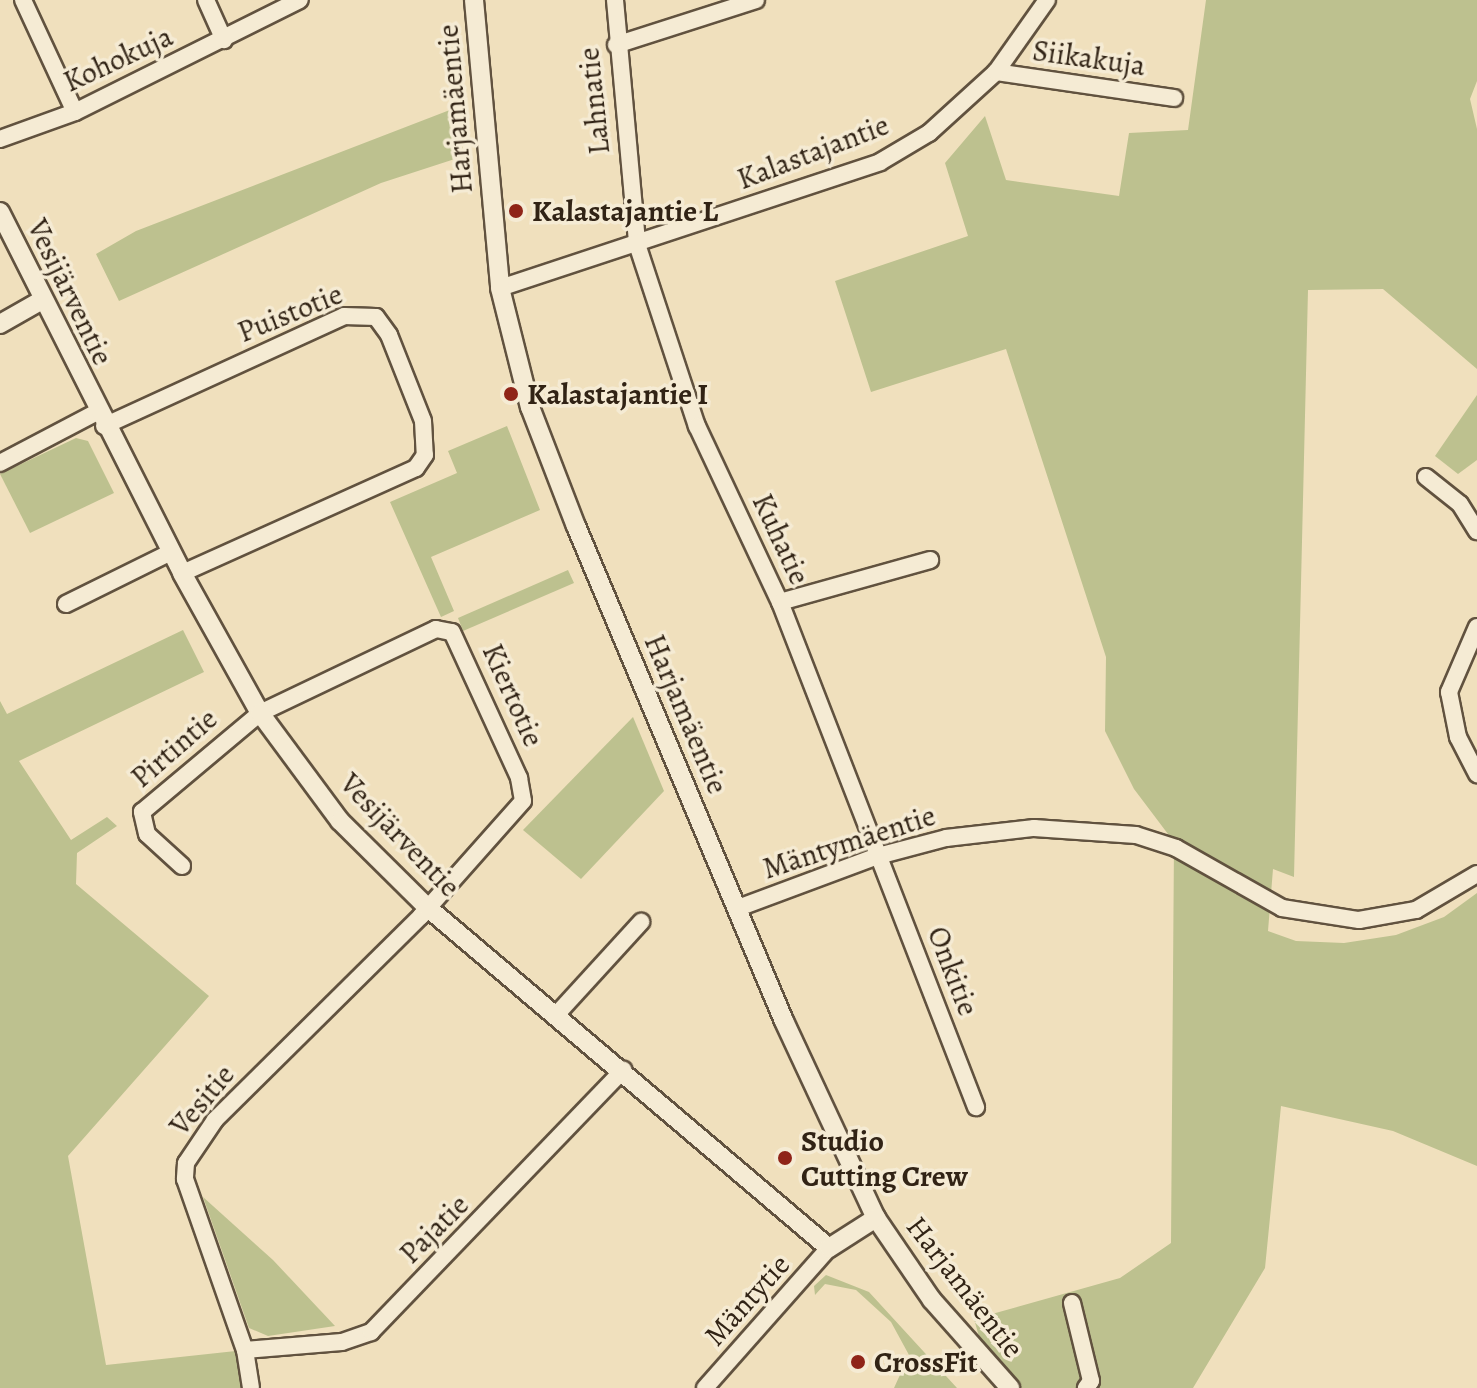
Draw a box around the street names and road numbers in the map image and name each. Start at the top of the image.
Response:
street label: Kohokuja [58,18,178,100]
street label: Harjamäentie [430,23,480,195]
street label: Siikakuja [1030,32,1148,84]
street label: Lahnatie [570,46,618,156]
street label: Kalastajantie [732,107,894,197]
street label: Vesijärventie [19,213,121,371]
street label: Puistotie [232,276,348,350]
street label: Kuhatie [744,488,818,590]
street label: Harjamäentie [636,629,736,799]
street label: Kiertotie [474,638,552,752]
street label: Pirtintie [123,701,225,795]
street label: Vesijärventie [332,766,468,904]
street label: Mäntymäentie [758,797,940,887]
street label: Onkitie [920,921,986,1021]
street label: Vesitie [162,1057,242,1143]
street label: Pajatie [392,1187,476,1271]
street label: Harjamäentie [899,1209,1031,1365]
street label: Mäntytie [697,1247,797,1353]

